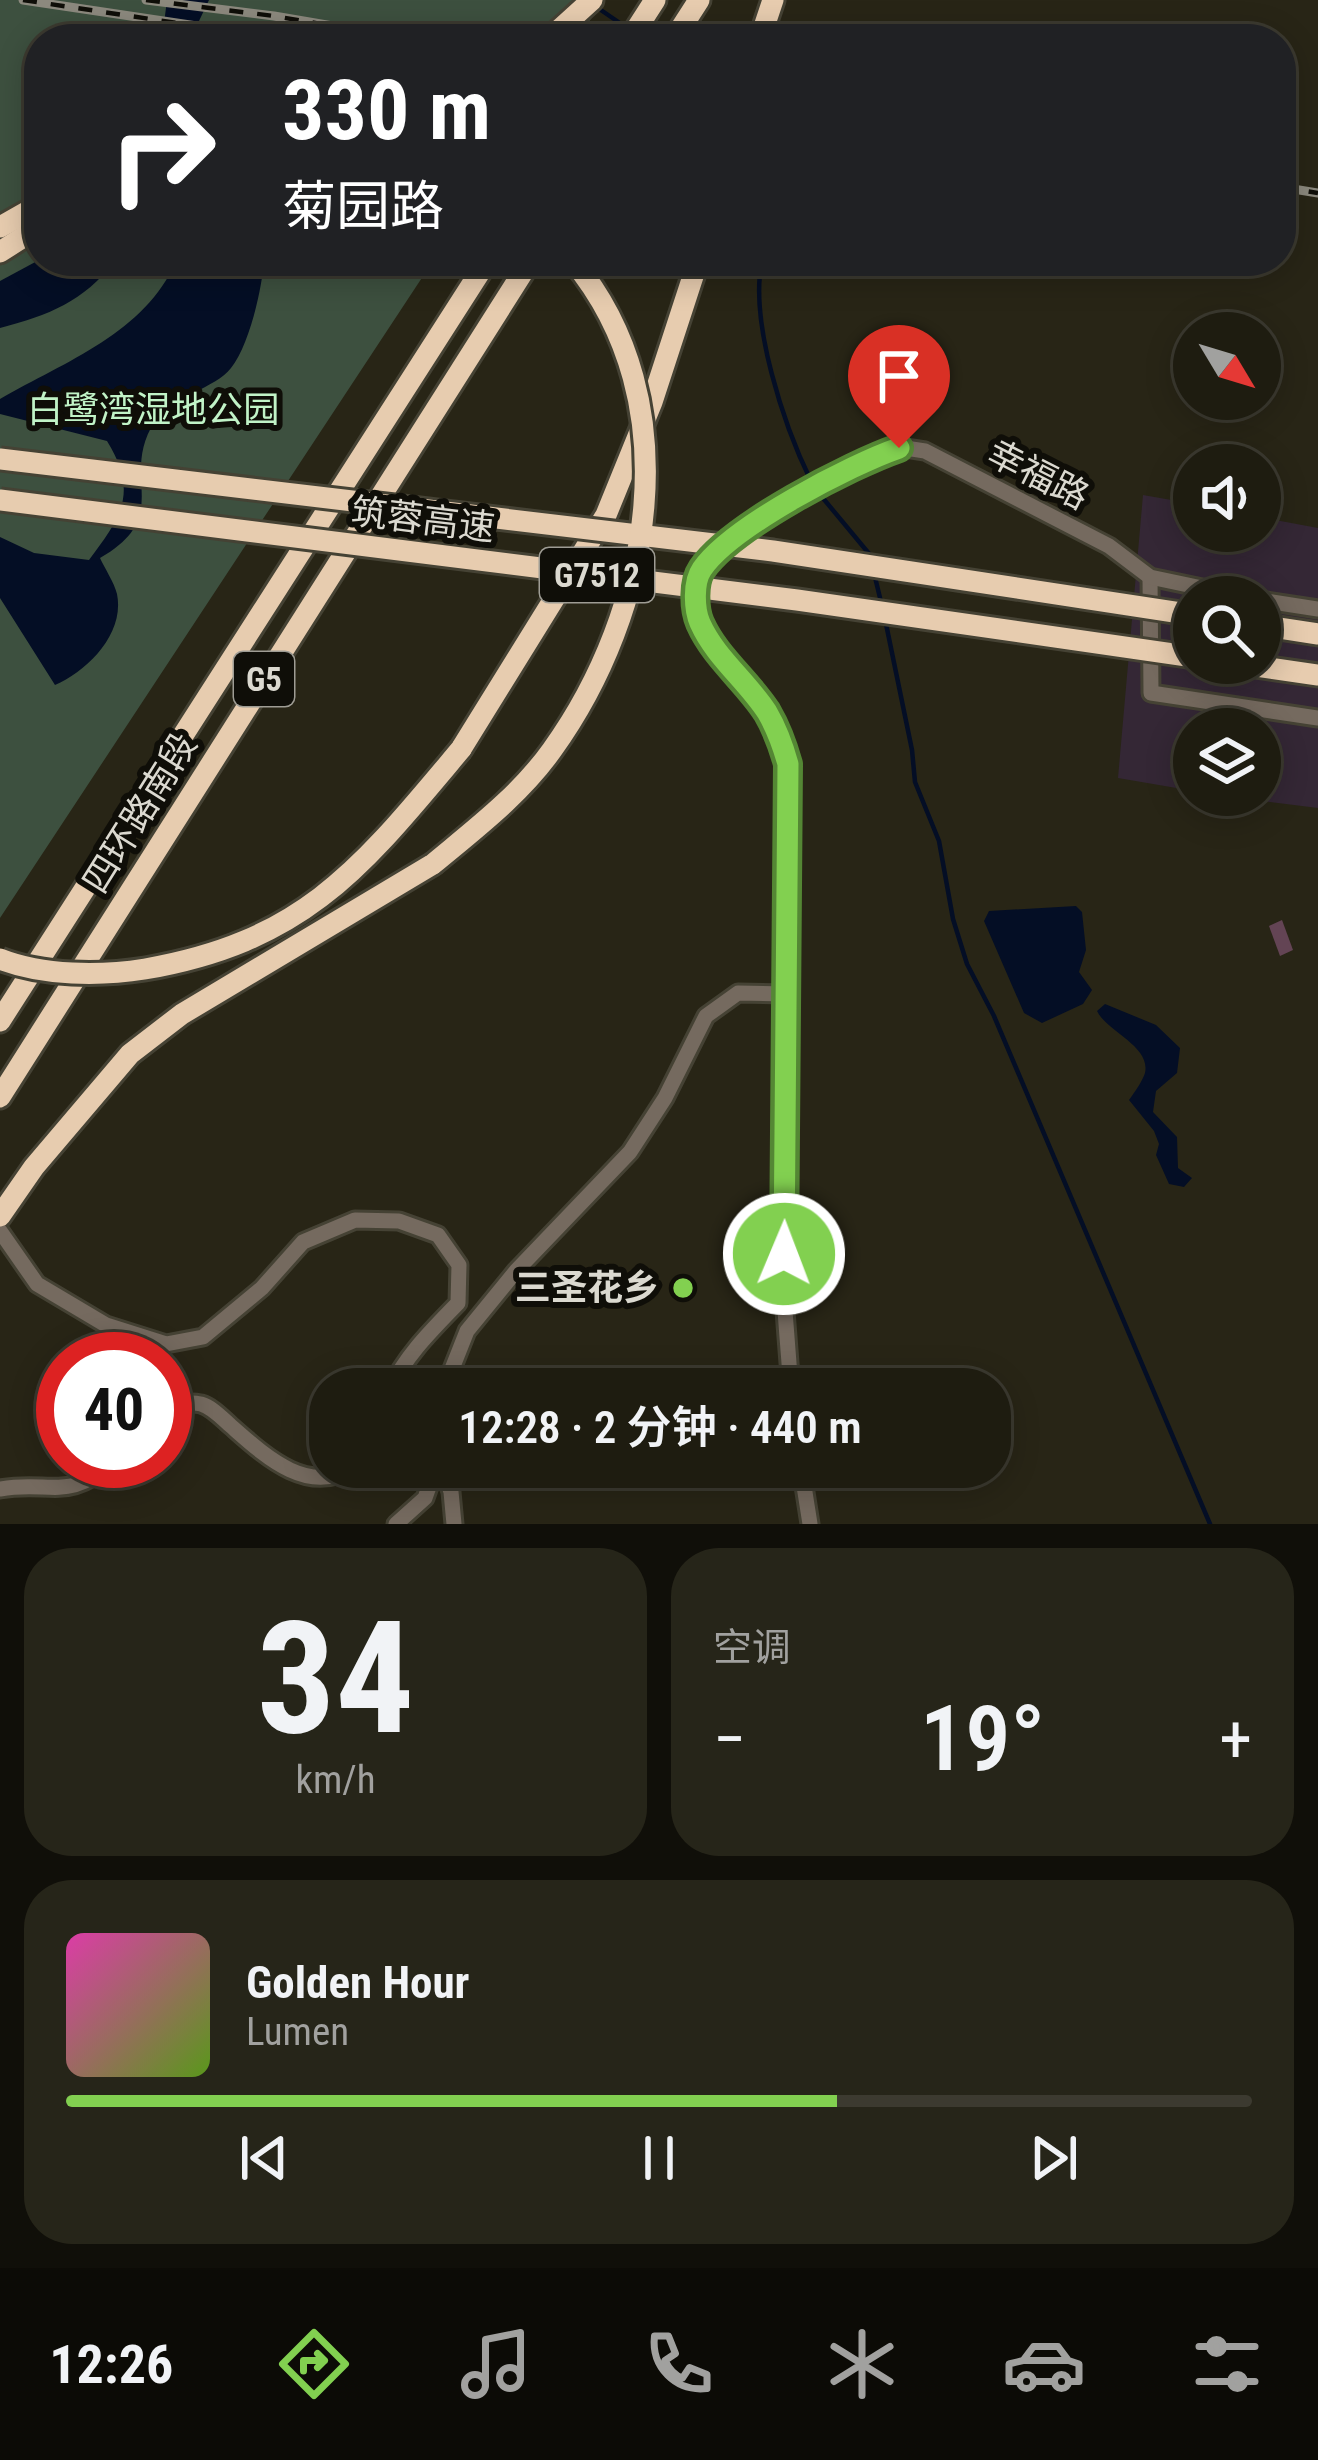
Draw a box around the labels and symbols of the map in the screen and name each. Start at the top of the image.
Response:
north arrow [1173,312,1281,420]
pin [848,325,950,448]
park label: 白鹭湾湿地公园 [27,389,279,431]
street label: 幸福路 [980,432,1096,518]
street label: 筑蓉高速 [349,490,497,550]
road number: G7512 [540,548,654,602]
road number: G5 [234,652,294,706]
street label: 四环路南段 [74,726,206,900]
position arrow [721,1191,847,1317]
place label: 三圣花乡 [515,1267,659,1309]
marker: 三圣花乡 [670,1275,696,1301]
speed limit sign: 40 [36,1332,192,1488]

